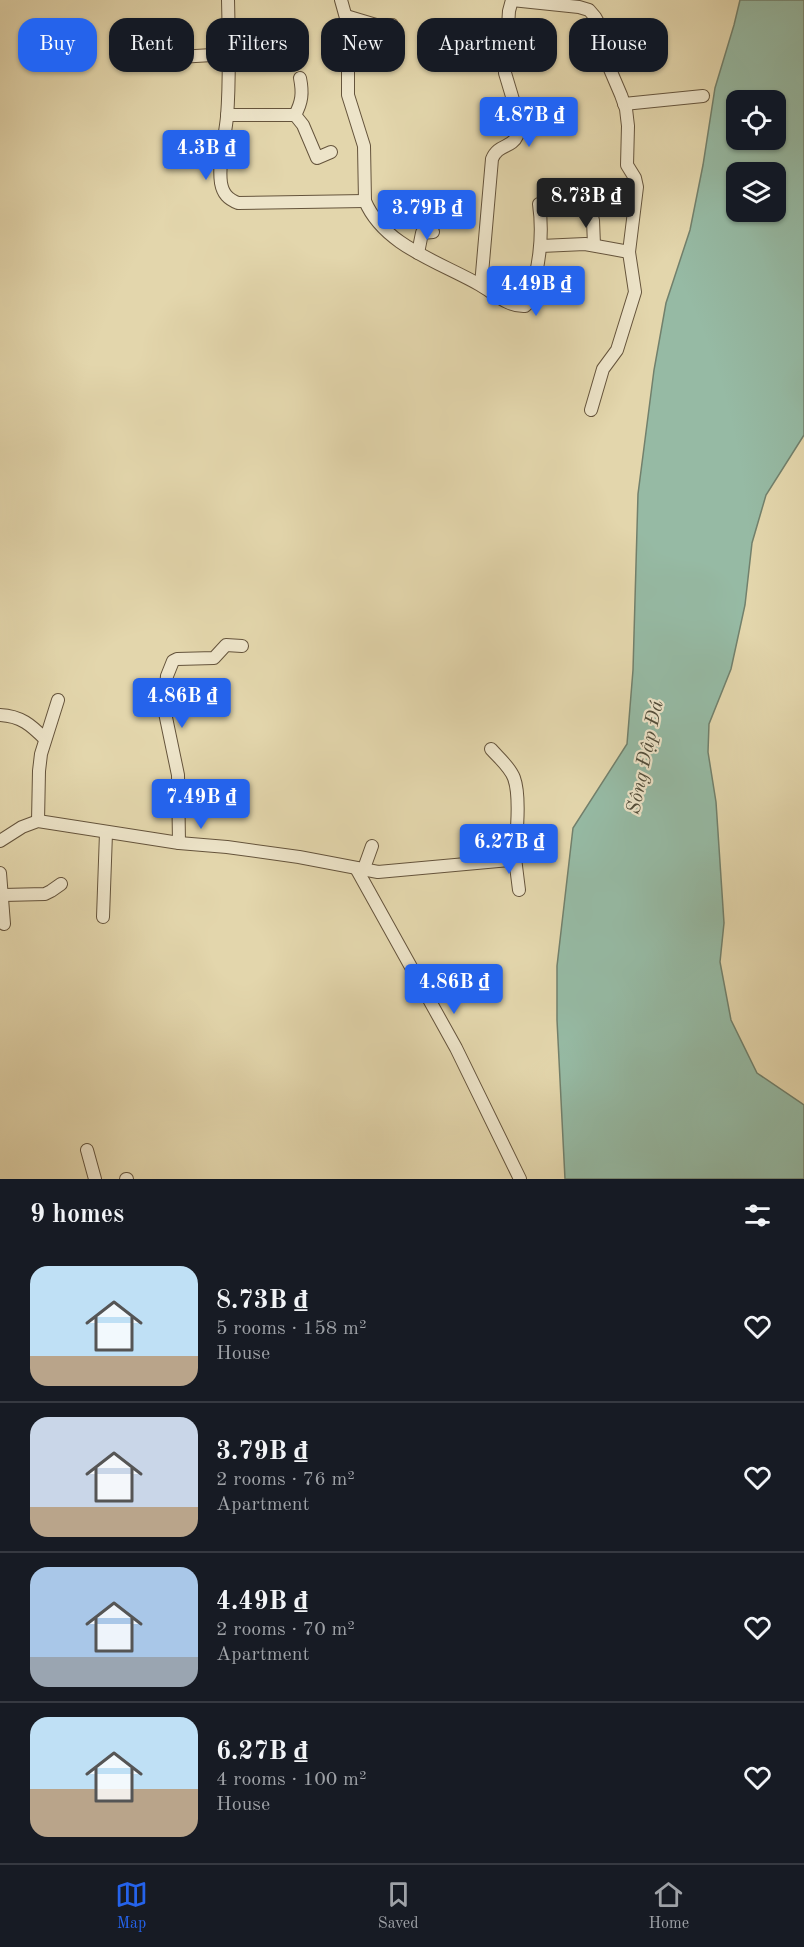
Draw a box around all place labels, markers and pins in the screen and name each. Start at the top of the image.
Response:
pin: 4.87B ₫ [474,97,584,148]
pin: 4.3B ₫ [157,130,255,181]
pin: 8.73B ₫ [531,178,641,229]
pin: 3.79B ₫ [372,190,482,241]
pin: 4.49B ₫ [481,266,591,317]
pin: 4.86B ₫ [127,678,237,729]
pin: 7.49B ₫ [146,779,256,830]
pin: 6.27B ₫ [454,824,564,875]
pin: 4.86B ₫ [399,964,509,1015]

